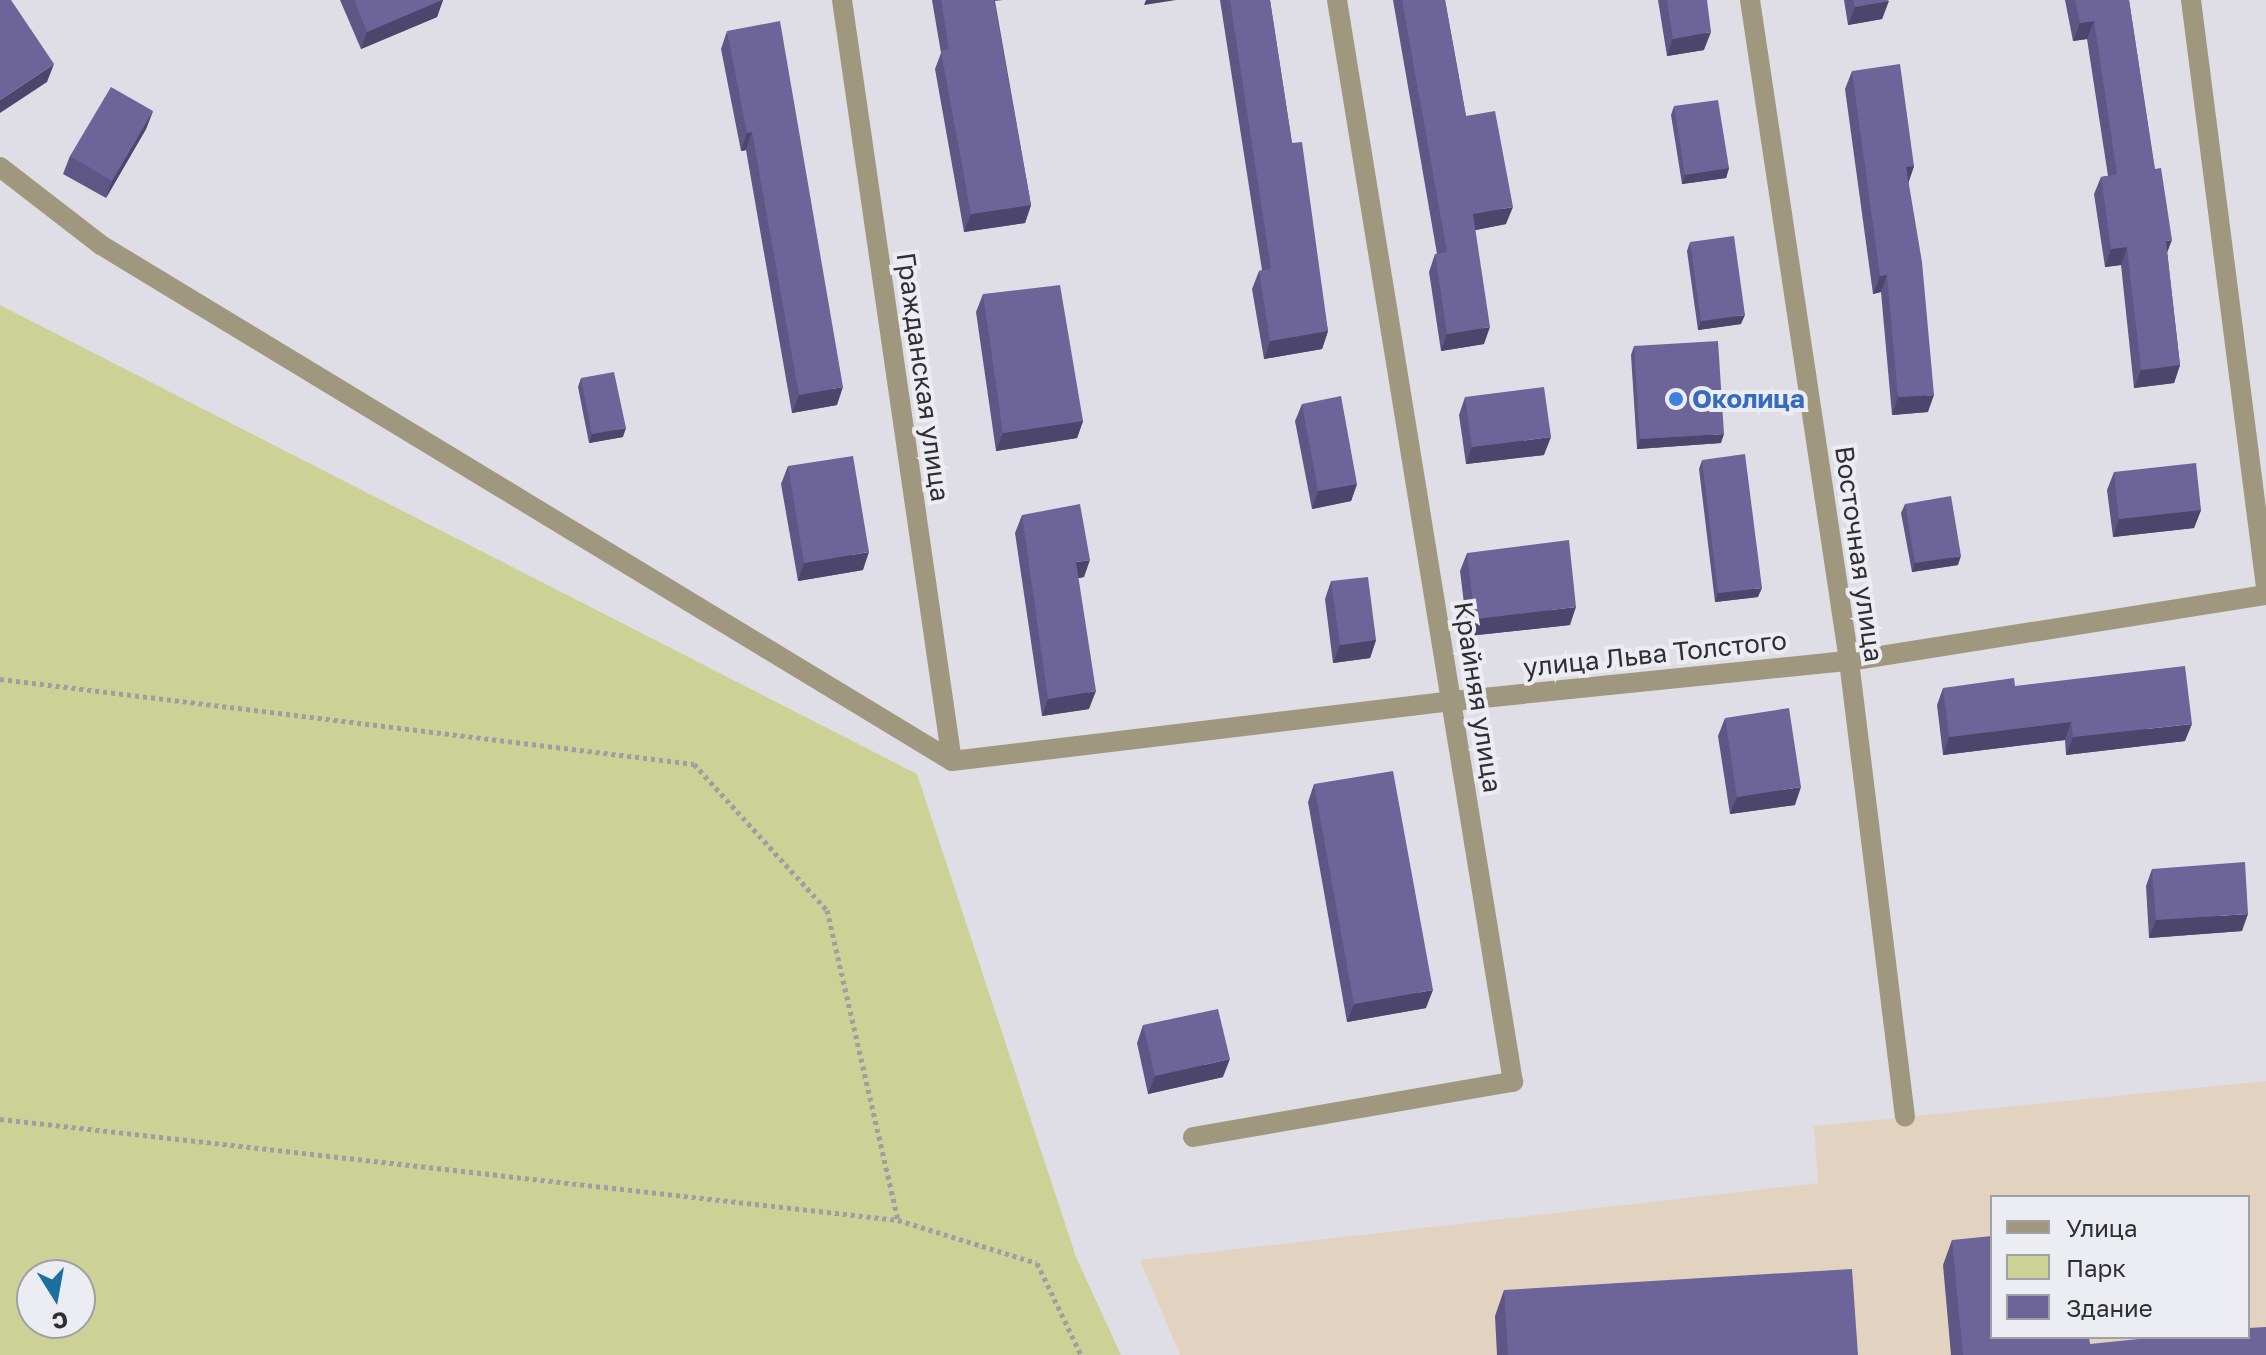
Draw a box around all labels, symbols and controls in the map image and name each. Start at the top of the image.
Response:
street label: Гражданская улица [890,251,956,503]
place label: Околица [1692,383,1805,415]
marker: Околица [1667,390,1685,408]
street label: Восточная улица [1828,444,1890,664]
street label: Крайняя улица [1448,599,1508,795]
street label: улица Льва Толстого [1522,625,1788,683]
legend [1990,1195,2250,1339]
text: Улица [2066,1213,2138,1242]
text: Парк [2066,1253,2126,1282]
north arrow [16,1259,96,1339]
text: Здание [2066,1293,2153,1322]
text: С [50,1306,71,1336]

